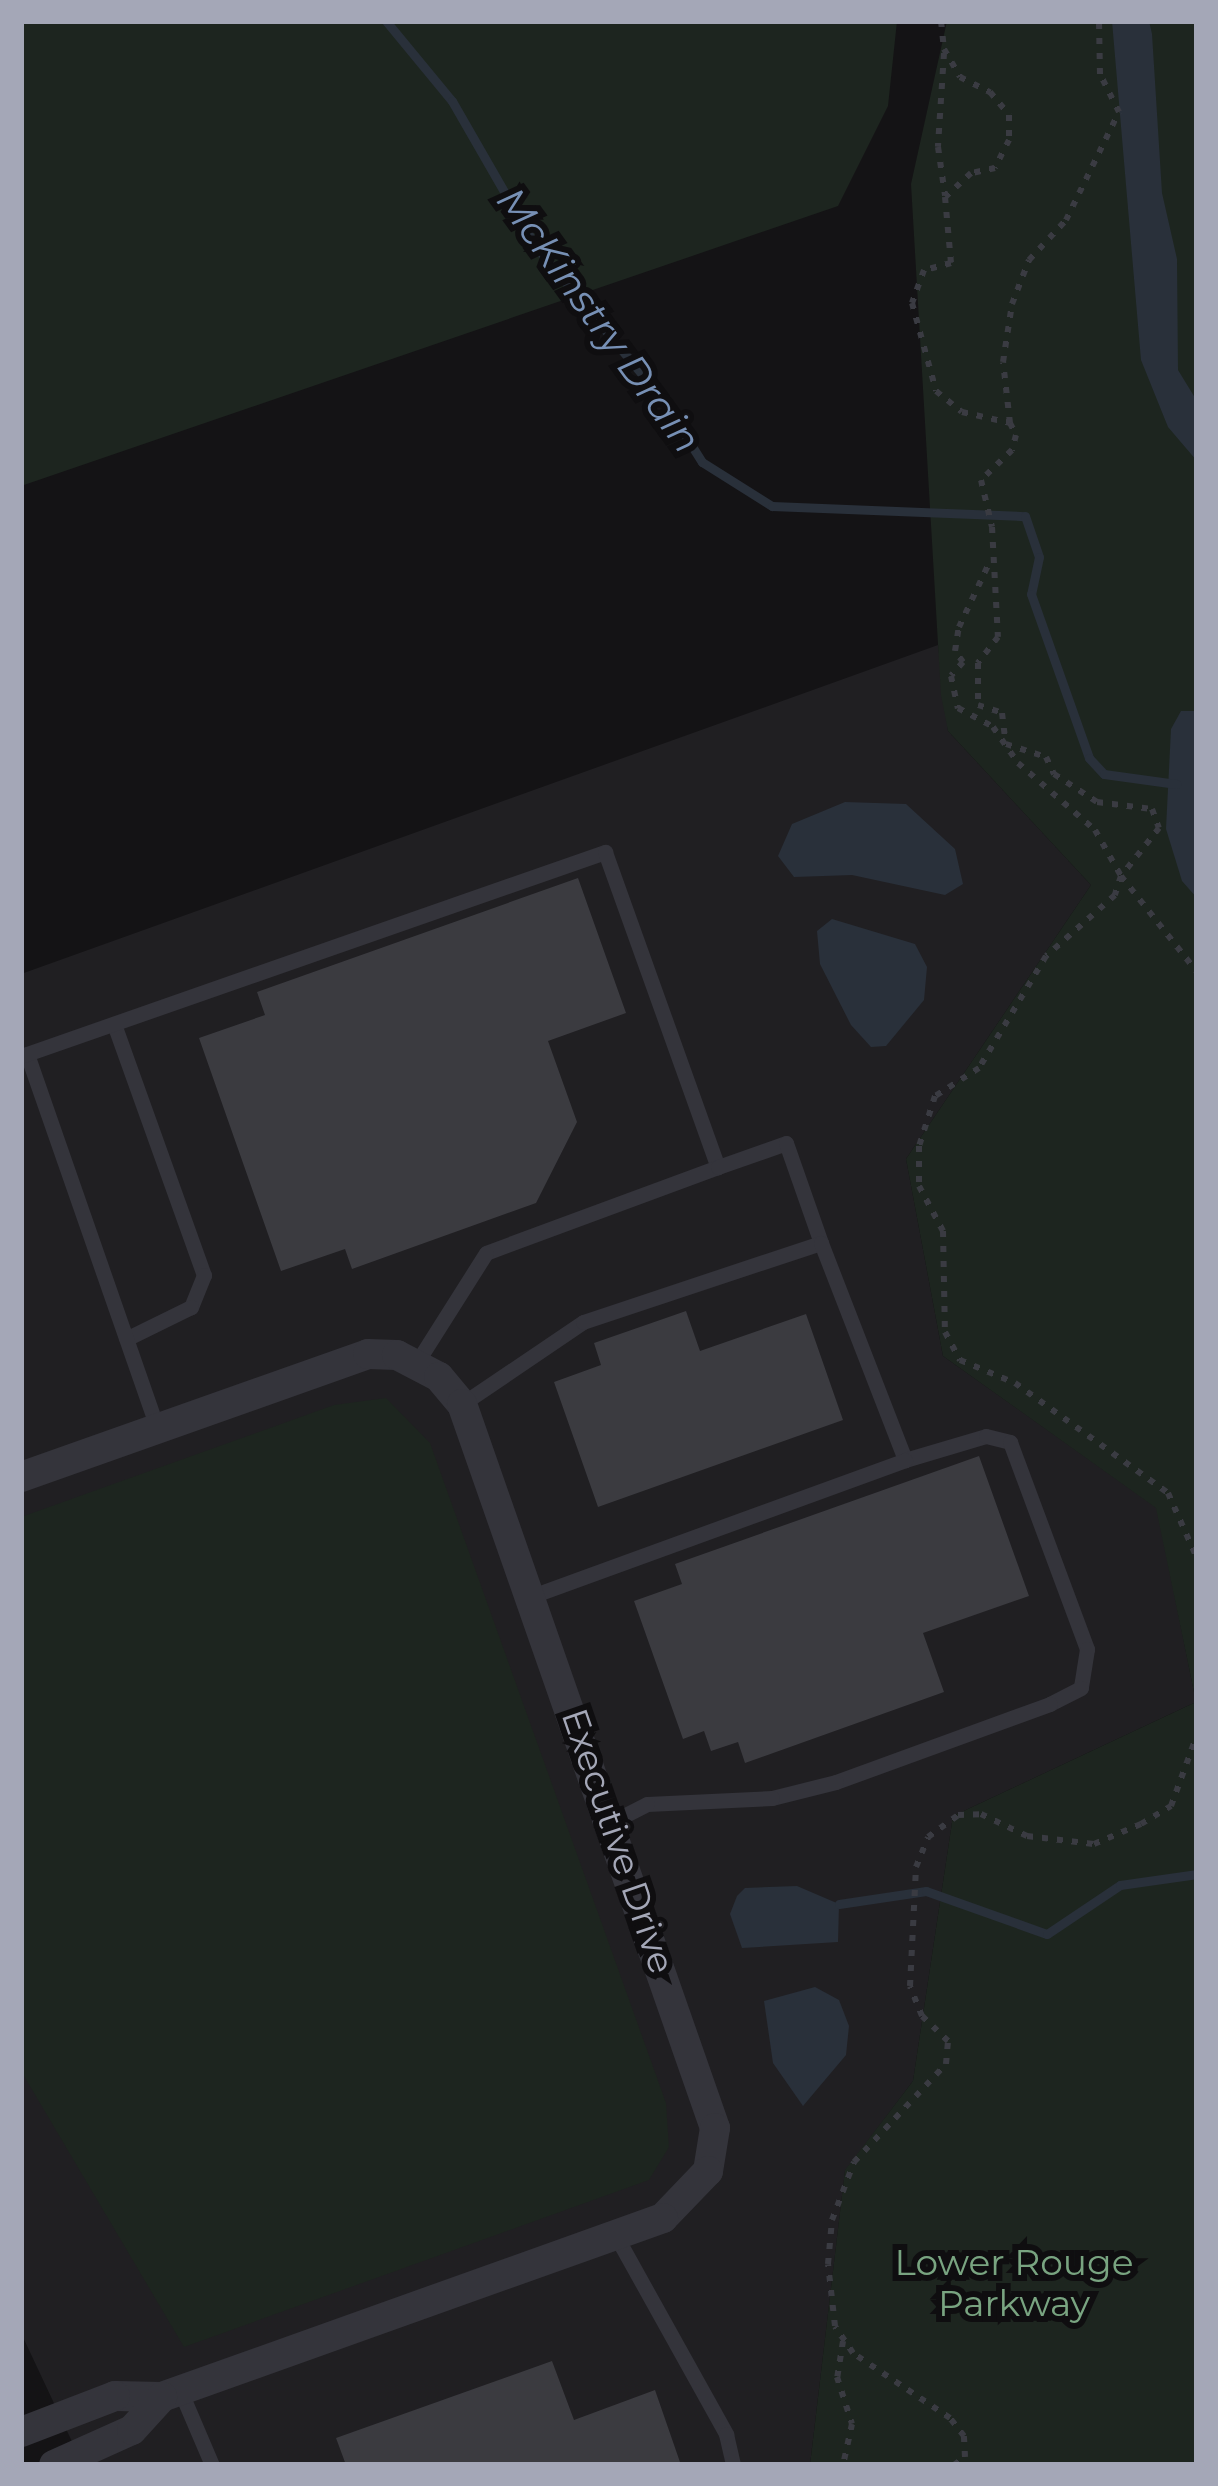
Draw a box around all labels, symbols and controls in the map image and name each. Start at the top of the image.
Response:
water label: McKinstry Drain [487,178,711,462]
street label: Executive Drive [552,1703,684,1979]
park label: Lower Rouge Parkway [895,2240,1133,2325]

